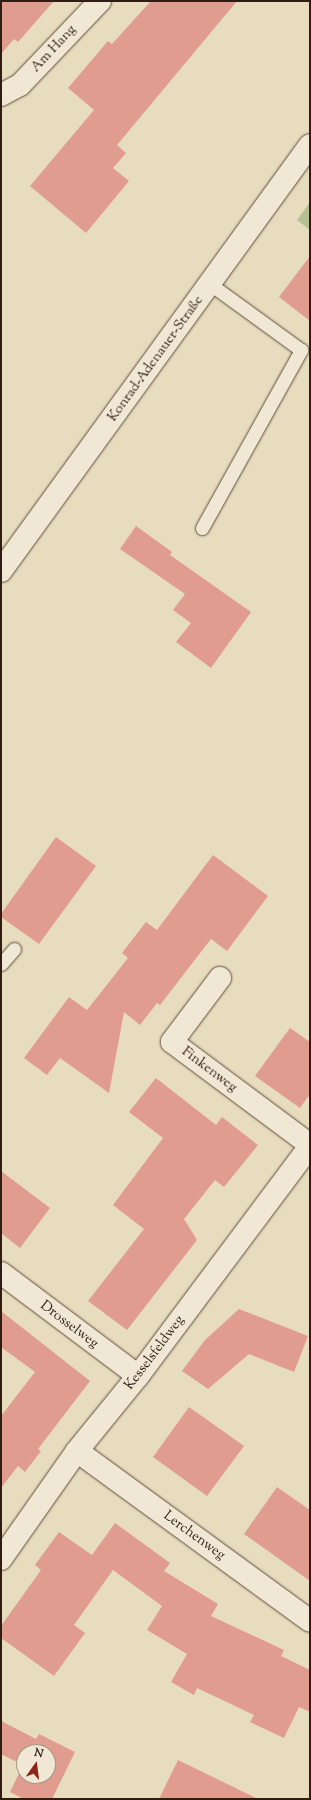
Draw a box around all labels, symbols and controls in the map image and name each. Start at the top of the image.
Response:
street label: Am Hang [28,22,80,76]
street label: Konrad-Adenauer-Straße [105,293,207,425]
street label: Finkenweg [178,1044,240,1096]
street label: Drosselweg [37,1298,101,1352]
street label: Kesselsfeldweg [122,1312,188,1394]
street label: Lerchenweg [160,1508,228,1564]
north arrow [16,1744,56,1784]
text: N [32,1745,45,1762]

